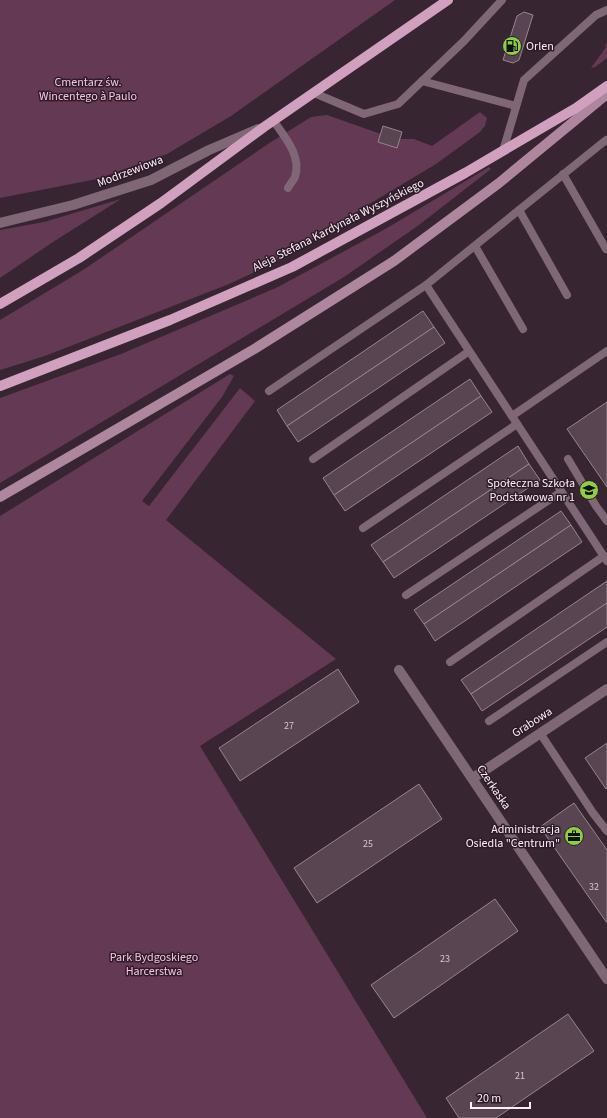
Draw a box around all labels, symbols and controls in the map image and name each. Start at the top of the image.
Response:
fuel station icon: Orlen [501,35,523,57]
place label: Orlen [526,38,554,55]
park label: Cmentarz św. Wincentego à Paulo [39,74,137,105]
street label: Modrzewiowa [95,151,166,192]
street label: Aleja Stefana Kardynała Wyszyńskiego [249,175,427,276]
place label: Społeczna Szkoła Podstawowa nr 1 [487,475,575,506]
school or university icon: Społeczna Szkoła Podstawowa nr 1 [578,479,600,501]
street label: Grabowa [509,703,556,742]
house number: 27 [284,719,294,733]
street label: Czerkaska [472,762,515,813]
place label: Administracja Osiedla "Centrum" [466,821,560,852]
office icon: Administracja Osiedla "Centrum" [563,825,585,847]
house number: 25 [363,837,373,851]
house number: 32 [589,880,599,894]
park label: Park Bydgoskiego Harcerstwa [110,949,198,980]
house number: 23 [440,952,450,966]
house number: 21 [515,1069,525,1083]
scale bar [471,1084,530,1110]
text: 20 m [477,1090,501,1107]

